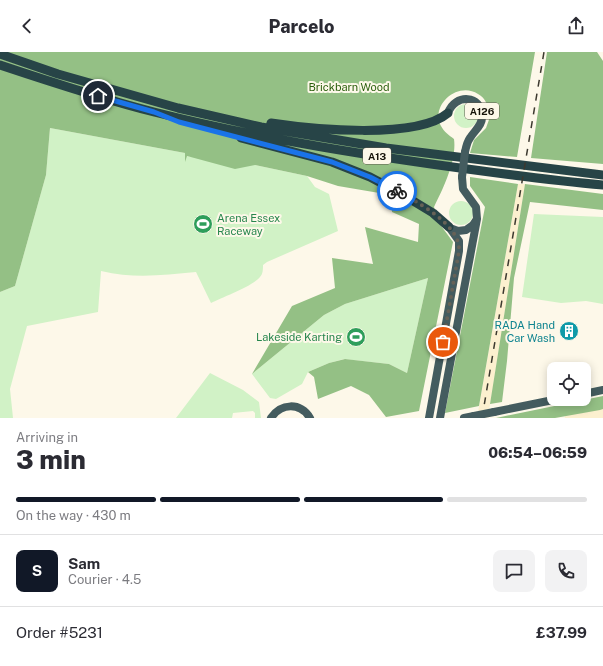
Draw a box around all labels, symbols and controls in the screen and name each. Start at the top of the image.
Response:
icon: back [16,15,38,37]
icon: share [565,15,587,37]
text: Parcelo [269,16,334,37]
pin [81,79,115,113]
park label: Brickbarn Wood [308,81,390,93]
icon: home [87,85,109,107]
road number: A126 [465,103,499,119]
road number: A13 [363,148,391,164]
courier [377,171,417,211]
icon: bike [386,180,408,202]
place label: Arena Essex Raceway [217,212,280,237]
sports icon: Arena Essex Raceway [192,213,214,235]
place label: RADA Hand Car Wash [495,319,555,344]
building icon: RADA Hand Car Wash [558,320,580,342]
pin [426,325,460,359]
sports icon: Lakeside Karting [345,326,367,348]
place label: Lakeside Karting [256,331,342,343]
icon: bag [432,331,454,353]
map controls [547,362,591,406]
button: locate [547,362,591,406]
text: Arriving in [16,430,78,445]
text: 3 min [16,444,86,475]
text: 06:54–06:59 [488,444,587,461]
text: On the way · 430 m [16,508,131,523]
button: chat [493,550,535,592]
button: phone [545,550,587,592]
text: Sam [68,555,100,572]
text: S [32,562,42,579]
text: Courier · 4.5 [68,572,141,587]
text: Order #5231 [16,624,103,641]
text: £37.99 [536,624,587,641]

